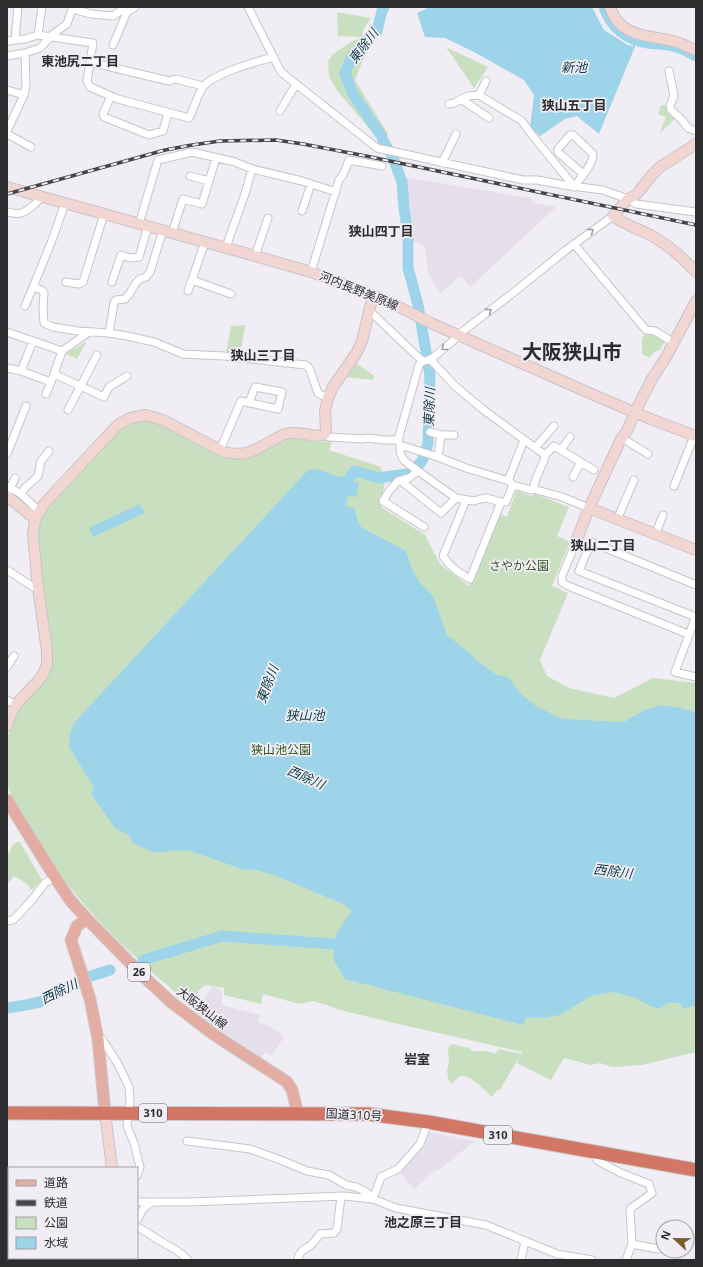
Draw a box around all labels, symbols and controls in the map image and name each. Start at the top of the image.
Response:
water label: 東除川 [344,23,383,67]
district label: 東池尻二丁目 [41,52,119,70]
water label: 新池 [561,58,589,76]
district label: 狭山五丁目 [541,96,607,114]
district label: 狭山四丁目 [348,222,414,240]
one-way arrow [587,229,594,236]
street label: 河内長野美原線 [317,267,401,314]
one-way arrow [484,309,491,316]
district label: 大阪狭山市 [522,338,622,365]
one-way arrow [442,343,449,350]
district label: 狭山三丁目 [230,346,296,364]
water label: 東除川 [419,385,439,427]
district label: 狭山二丁目 [570,536,636,554]
park label: さやか公園 [489,557,549,574]
water label: 東除川 [252,661,283,705]
water label: 狭山池 [285,706,326,724]
park label: 狭山池公園 [251,741,311,758]
water label: 西除川 [285,761,329,794]
water label: 西除川 [593,860,635,883]
road number: 26 [128,963,150,981]
water label: 西除川 [38,973,82,1008]
street label: 大阪狭山線 [173,982,231,1033]
district label: 岩室 [404,1050,430,1068]
road number: 310 [139,1104,167,1122]
street label: 国道310号 [325,1105,383,1124]
road number: 310 [484,1126,512,1144]
legend [8,1167,138,1259]
text: 道路 [44,1174,68,1191]
text: 鉄道 [44,1194,68,1211]
district label: 池之原三丁目 [384,1213,462,1231]
text: 公園 [44,1214,68,1231]
north arrow [655,1219,695,1259]
text: N [657,1228,674,1242]
text: 水域 [44,1234,68,1251]

